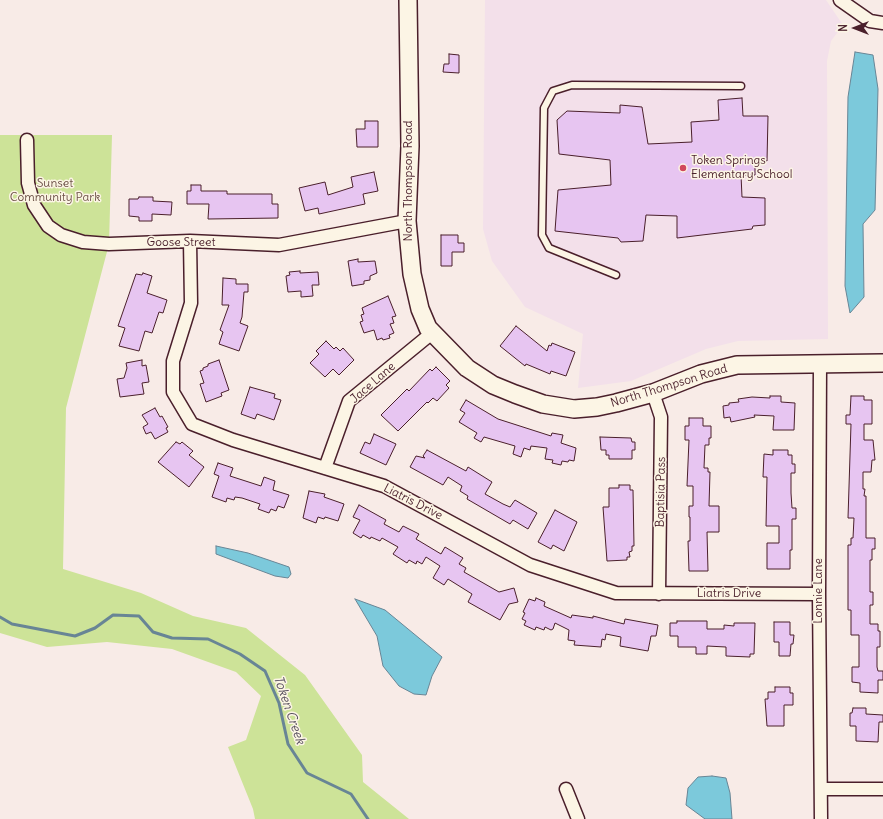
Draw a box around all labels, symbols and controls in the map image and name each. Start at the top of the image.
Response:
north arrow [835,8,875,48]
text: N [836,24,850,32]
street label: North Thompson Road [402,120,416,242]
place label: Token Springs Elementary School [691,154,792,182]
marker: Token Springs Elementary School [678,163,688,173]
park label: Sunset Community Park [10,177,100,205]
street label: Goose Street [147,236,215,250]
street label: Jace Lane [348,360,398,406]
street label: North Thompson Road [609,361,729,411]
street label: Baptisia Pass [653,457,669,527]
street label: Liatris Drive [381,481,445,523]
street label: Lonnie Lane [812,558,826,624]
street label: Liatris Drive [697,587,761,601]
water label: Token Creek [270,674,308,746]

